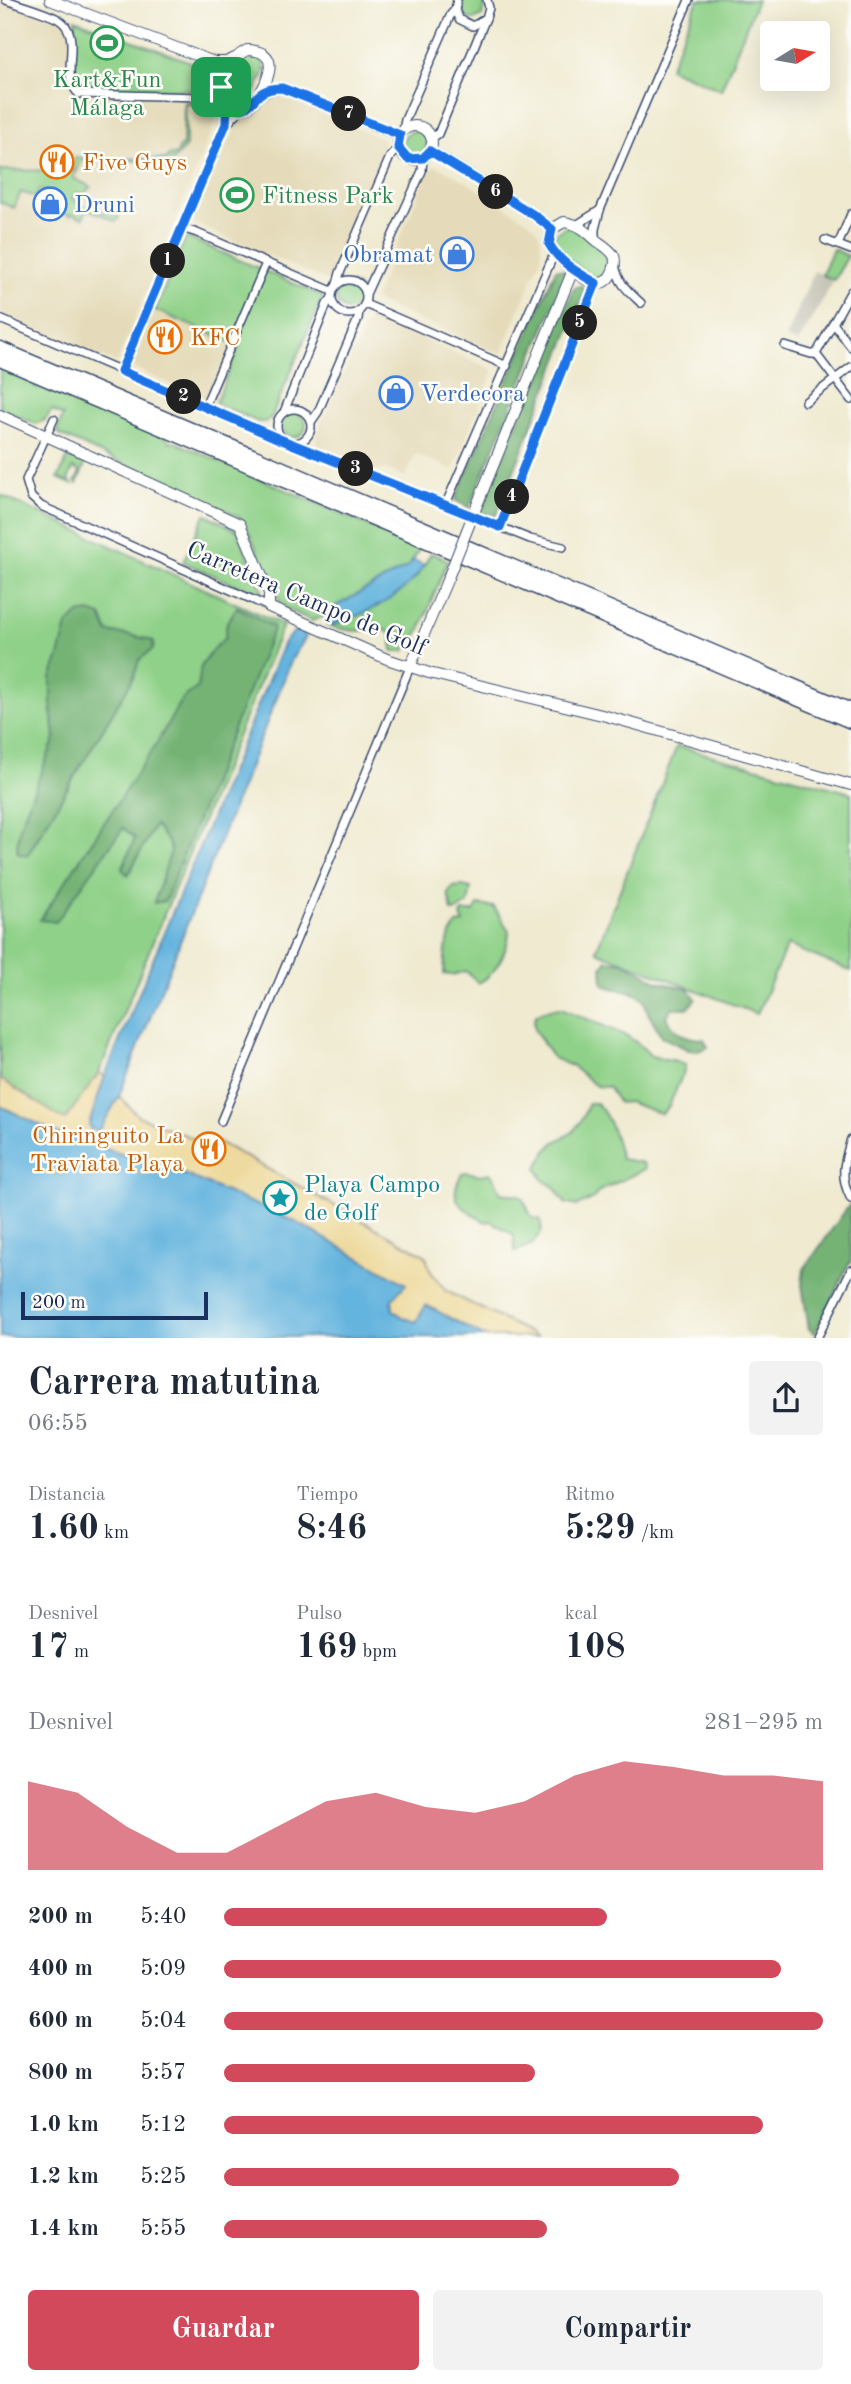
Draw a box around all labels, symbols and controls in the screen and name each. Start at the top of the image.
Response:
north arrow [760,21,830,91]
map controls [760,21,830,91]
sports icon: Kart&Fun Málaga [88,24,126,62]
pin [191,57,251,117]
icon: arrive [202,68,240,106]
place label: Kart&Fun Málaga [52,69,162,121]
pin: 7 [332,96,366,132]
text: 7 [343,104,354,123]
restaurant icon: Five Guys [38,143,76,181]
place label: Five Guys [82,152,187,176]
pin: 6 [478,174,514,210]
sports icon: Fitness Park [218,176,256,214]
text: 6 [490,182,501,201]
shop icon: Druni [31,185,69,223]
place label: Fitness Park [262,185,394,209]
place label: Druni [74,194,135,218]
shop icon: Obramat [438,235,476,273]
pin: 1 [150,244,186,278]
place label: Obramat [343,244,433,268]
text: 1 [162,251,173,270]
pin: 5 [562,306,598,340]
text: 5 [574,313,585,332]
restaurant icon: KFC [146,318,184,356]
place label: KFC [190,327,240,351]
shop icon: Verdecora [377,374,415,412]
pin: 2 [166,380,202,414]
place label: Verdecora [420,383,525,407]
text: 2 [178,387,189,406]
pin: 3 [338,452,374,486]
text: 3 [350,459,361,478]
pin: 4 [494,480,530,514]
text: 4 [506,487,517,506]
street label: Carretera Campo de Golf [183,538,431,662]
place label: Chiringuito La Traviata Playa [30,1125,184,1177]
restaurant icon: Chiringuito La Traviata Playa [190,1130,228,1168]
place label: Playa Campo de Golf [304,1174,440,1226]
place icon: Playa Campo de Golf [261,1179,299,1217]
scale bar [21,1288,208,1320]
text: 200 m [32,1294,85,1313]
button: share [749,1361,823,1435]
text: Carrera matutina [28,1365,320,1403]
text: 06:55 [28,1412,88,1435]
text: Distancia [28,1486,105,1505]
text: Tiempo [296,1486,358,1505]
text: Ritmo [565,1486,615,1505]
text: 1.60 [28,1511,99,1546]
text: 8:46 [296,1511,367,1546]
text: 5:29 [565,1511,635,1546]
text: km [99,1524,129,1543]
text: /km [635,1524,674,1543]
text: Desnivel [28,1605,98,1624]
text: Pulso [296,1605,342,1624]
text: kcal [565,1605,597,1624]
text: 17 [28,1630,69,1665]
text: 169 [296,1630,357,1665]
text: 108 [565,1630,626,1665]
text: m [69,1643,89,1662]
text: bpm [357,1643,397,1662]
text: Desnivel [28,1711,113,1734]
text: 281–295 m [704,1711,823,1734]
text: 200 m [28,1905,93,1928]
text: 5:40 [140,1905,186,1928]
text: 400 m [28,1957,93,1980]
text: 5:09 [140,1957,186,1980]
text: 600 m [28,2009,93,2032]
text: 5:04 [140,2009,186,2032]
text: 800 m [28,2061,93,2084]
text: 5:57 [140,2061,186,2084]
text: 1.0 km [28,2113,99,2136]
text: 5:12 [140,2113,186,2136]
text: 1.2 km [28,2165,99,2188]
text: 5:25 [140,2165,186,2188]
text: 1.4 km [28,2217,99,2240]
text: 5:55 [140,2217,186,2240]
button: Guardar [28,2290,419,2370]
button: Compartir [433,2290,823,2370]

